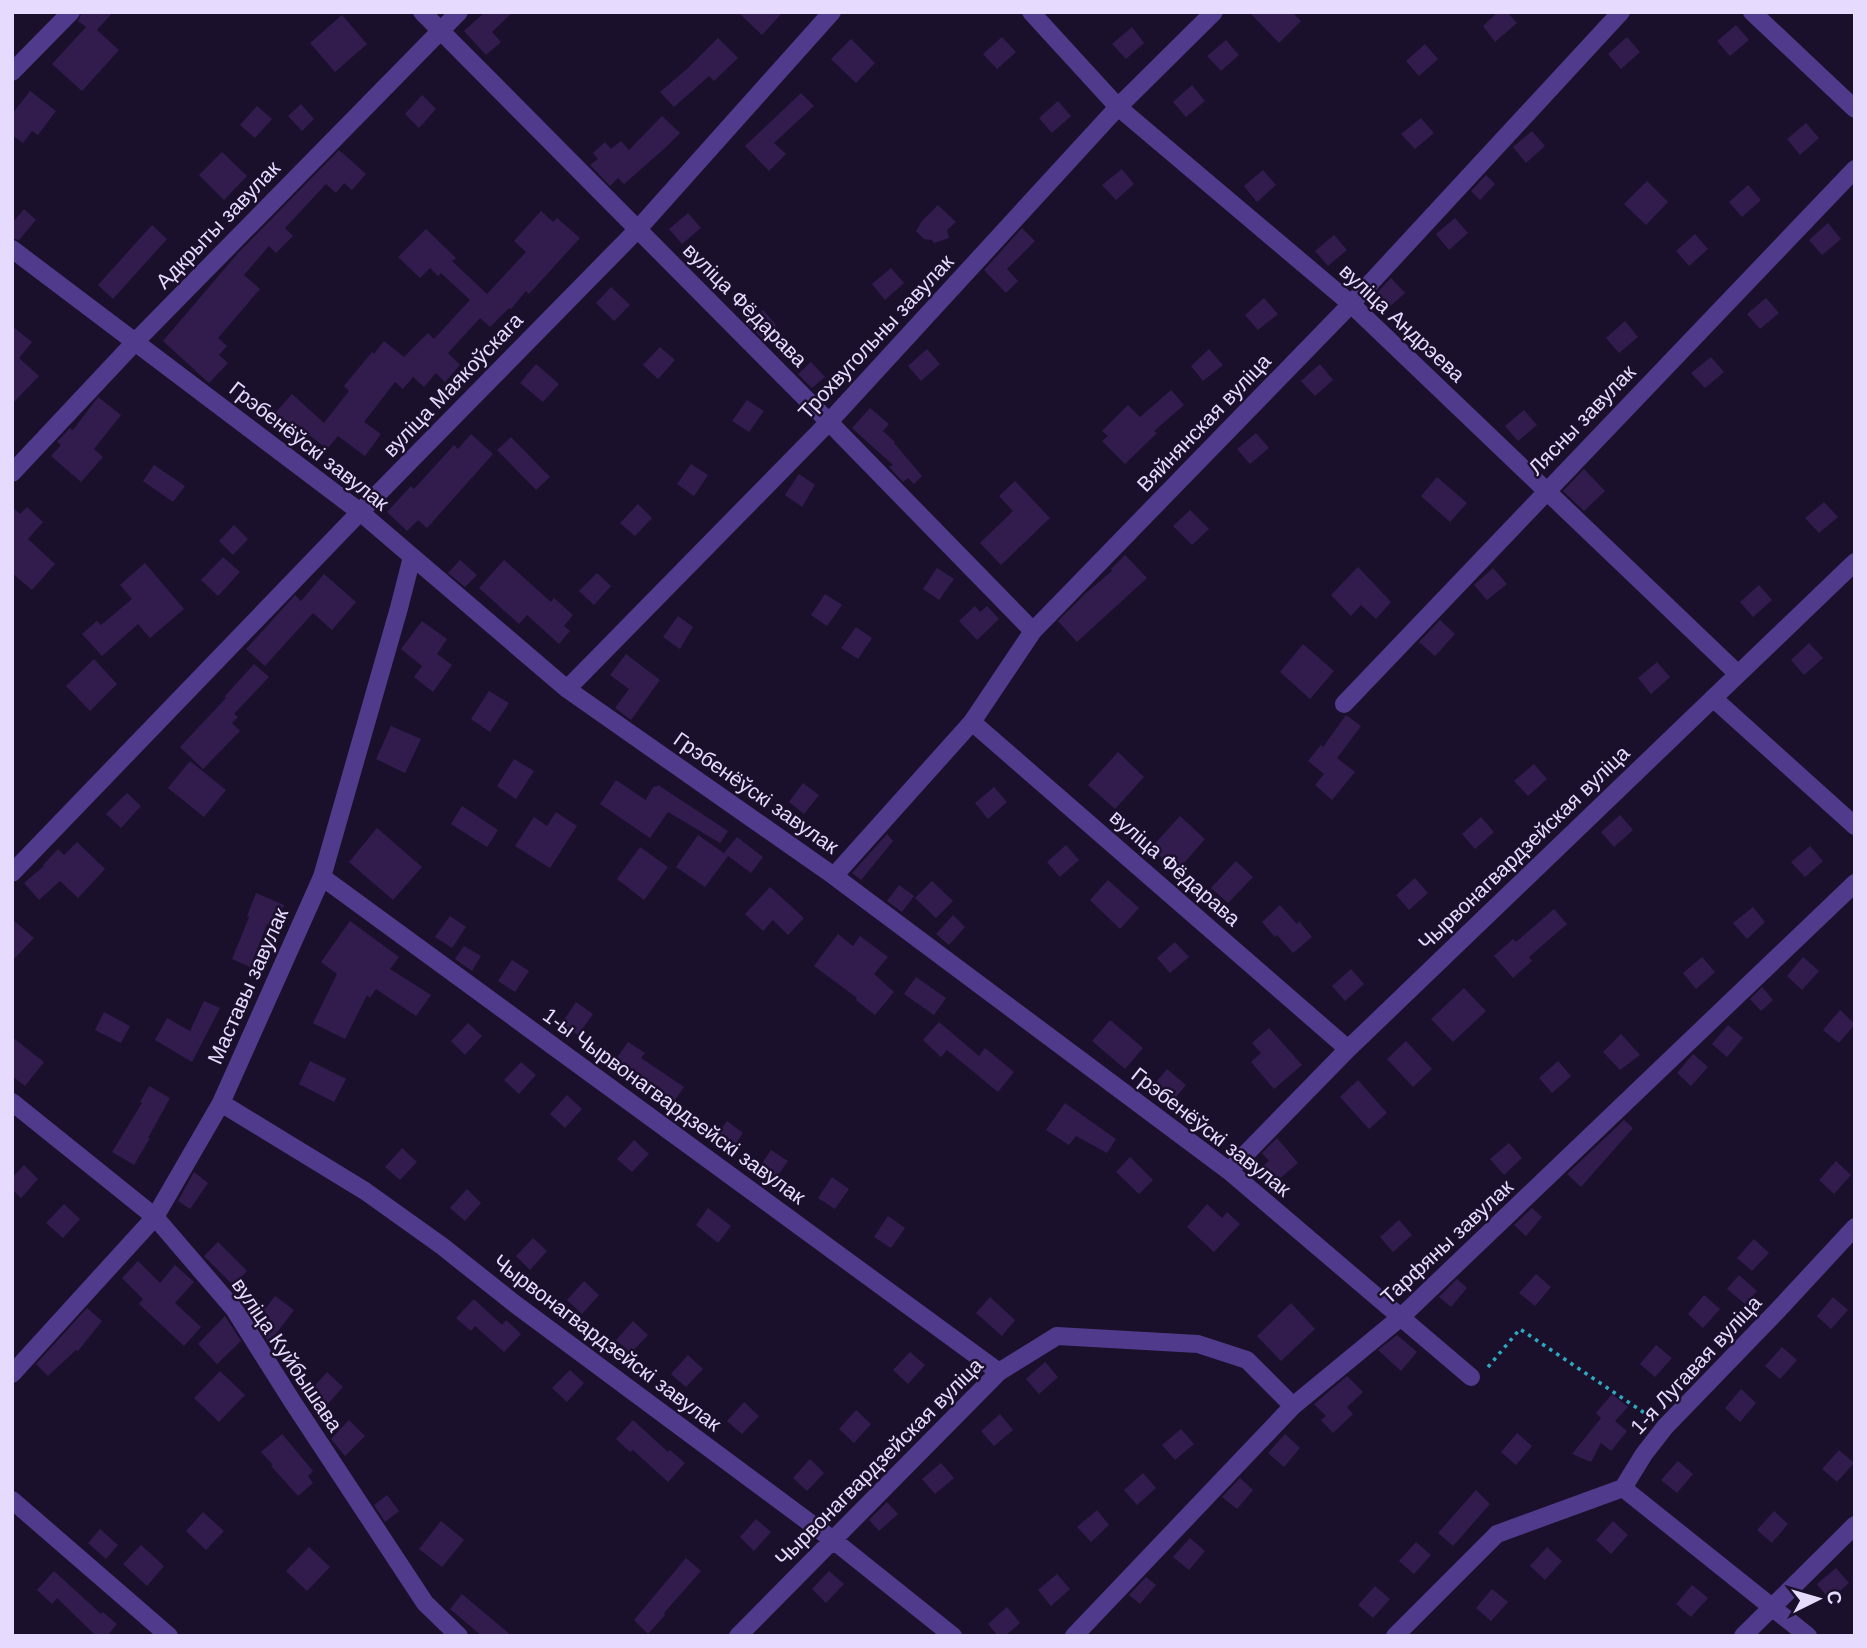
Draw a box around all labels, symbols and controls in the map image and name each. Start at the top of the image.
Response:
street label: Адкрыты завулак [151,156,285,293]
street label: вуліца Фёдарава [679,238,812,371]
street label: Трохвугольны завулак [794,249,958,423]
street label: вуліца Андрэева [1335,259,1470,386]
street label: вуліца Маякоўскага [378,308,527,461]
street label: Вяйнянская вуліца [1132,349,1275,496]
street label: Лясны завулак [1524,360,1640,479]
street label: Грэбенёўскі завулак [225,376,394,515]
street label: Грэбенёўскі завулак [670,727,843,858]
street label: Чырвонагвардзейская вуліца [1414,741,1634,954]
street label: вуліца Фёдарава [1106,805,1245,931]
street label: Маставы завулак [203,904,293,1067]
street label: 1-ы Чырвонагвардзейскі завулак [539,1003,810,1209]
street label: Грэбенёўскі завулак [1127,1062,1296,1201]
street label: Тарфяны завулак [1376,1174,1518,1308]
street label: Чырвонагвардзейскі завулак [489,1250,726,1436]
street label: вуліца Куйбышава [228,1274,347,1436]
street label: 1-я Лугавая вуліца [1626,1291,1766,1438]
street label: Чырвонагвардзейская вуліца [770,1353,987,1570]
north arrow [1783,1564,1853,1634]
text: С [1823,1590,1846,1606]

